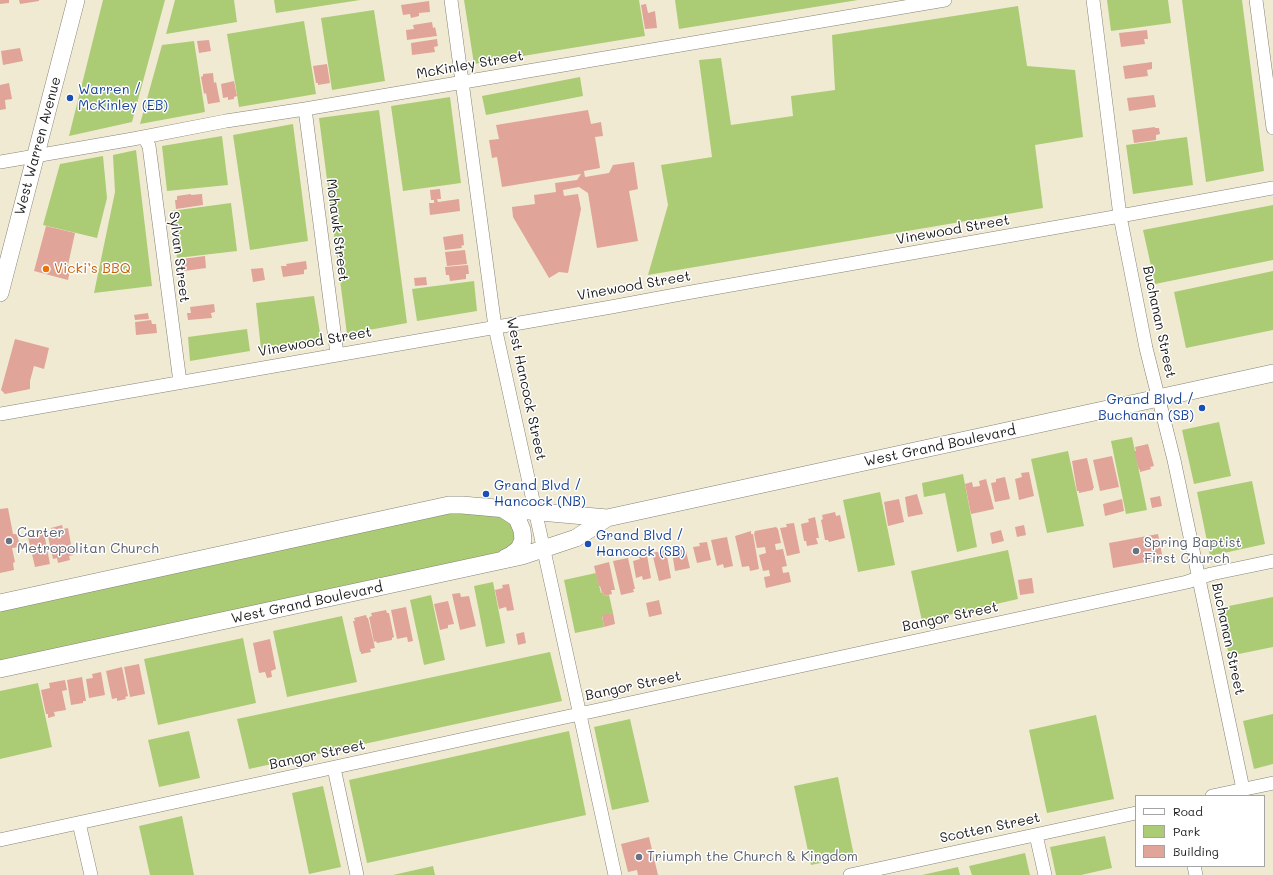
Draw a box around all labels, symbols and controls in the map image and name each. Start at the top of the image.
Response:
street label: McKinley Street [415,47,525,83]
street label: West Warren Avenue [11,75,65,217]
place label: Warren / McKinley (EB) [78,82,168,114]
marker: Warren / McKinley (EB) [65,93,75,103]
street label: Mohawk Street [322,178,352,282]
street label: Sylvan Street [165,211,193,303]
street label: Vinewood Street [895,212,1011,248]
place label: Vicki’s BBQ [54,261,131,277]
marker: Vicki’s BBQ [41,264,51,274]
street label: Buchanan Street [1139,264,1179,380]
street label: Vinewood Street [576,268,692,304]
street label: West Hancock Street [503,316,549,462]
street label: Vinewood Street [257,324,373,360]
place label: Grand Blvd / Buchanan (SB) [1098,392,1194,424]
marker: Grand Blvd / Buchanan (SB) [1197,403,1207,413]
street label: West Grand Boulevard [863,422,1017,470]
place label: Grand Blvd / Hancock (NB) [494,478,586,510]
marker: Grand Blvd / Hancock (NB) [481,489,491,499]
place label: Carter Metropolitan Church [17,525,159,558]
place label: Grand Blvd / Hancock (SB) [596,528,685,560]
place label: Spring Baptist First Church [1144,535,1242,568]
marker: Carter Metropolitan Church [4,536,14,546]
marker: Grand Blvd / Hancock (SB) [583,539,593,549]
marker: Spring Baptist First Church [1131,546,1141,556]
street label: West Grand Boulevard [230,579,384,627]
street label: Buchanan Street [1208,581,1248,697]
street label: Bangor Street [900,599,1000,635]
street label: Bangor Street [583,668,683,704]
street label: Bangor Street [267,737,367,773]
legend [1135,795,1265,867]
text: Road [1173,803,1203,819]
street label: Scotten Street [938,809,1042,847]
text: Park [1173,823,1200,839]
text: Building [1173,843,1219,859]
place label: Triumph the Church & Kingdom [647,849,858,865]
marker: Triumph the Church & Kingdom [634,852,644,862]

